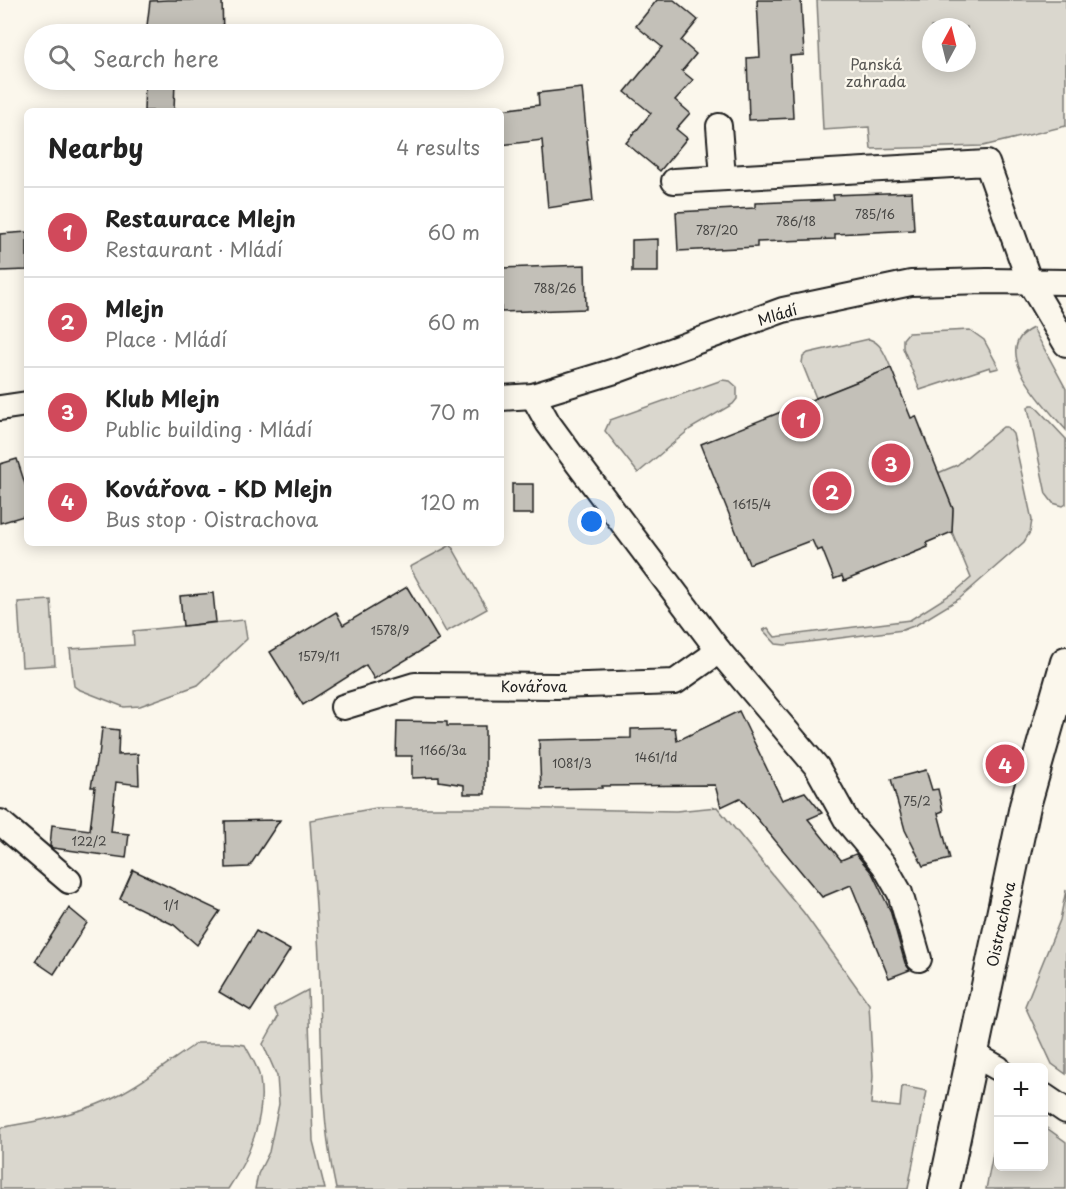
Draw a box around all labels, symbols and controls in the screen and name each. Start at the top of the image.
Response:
north arrow [922,18,976,72]
search box [24,24,504,90]
icon: search [45,41,78,74]
text: Search here [93,41,219,74]
park label: Panská zahrada [846,52,906,92]
text: Nearby [48,128,143,167]
text: 4 results [396,132,480,162]
text: Restaurace Mlejn [105,201,296,234]
house number: 785/16 [855,205,895,223]
house number: 786/18 [776,212,816,230]
text: 1 [63,217,72,247]
text: 60 m [428,217,480,247]
house number: 787/20 [696,221,738,239]
text: Restaurant · Mládí [105,234,283,264]
house number: 788/26 [534,279,576,297]
text: Mlejn [105,291,164,324]
street label: Mládí [755,297,800,331]
text: 2 [60,307,75,337]
text: 60 m [428,307,480,337]
text: Place · Mládí [105,324,227,354]
text: Klub Mlejn [105,381,220,414]
pin: 1 [782,396,820,442]
text: 3 [61,397,74,427]
text: 70 m [430,397,480,427]
text: Public building · Mládí [105,414,312,444]
pin: 3 [872,440,910,486]
pin: 2 [812,468,852,514]
text: Kovářova - KD Mlejn [105,471,333,504]
text: 4 [61,487,74,517]
text: 120 m [421,487,480,517]
house number: 1615/4 [733,495,771,513]
text: Bus stop · Oistrachova [105,504,318,534]
your location [577,507,606,536]
house number: 1578/9 [371,621,409,639]
house number: 1579/11 [298,647,340,665]
street label: Kovářova [501,674,568,697]
house number: 1166/3a [420,741,467,759]
pin: 4 [986,742,1024,786]
house number: 1461/1d [635,748,677,766]
house number: 1081/3 [552,754,592,772]
house number: 75/2 [903,792,931,810]
house number: 122/2 [72,832,106,850]
street label: Oistrachova [980,879,1020,969]
house number: 1/1 [163,896,179,914]
map controls [994,1063,1048,1171]
button: + [994,1063,1048,1117]
button: − [994,1117,1048,1171]

